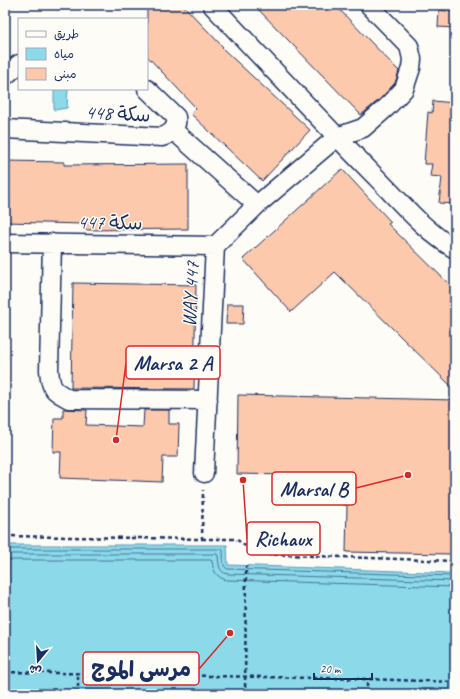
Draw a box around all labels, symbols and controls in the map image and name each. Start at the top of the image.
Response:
legend [18,18,148,90]
text: طريق [54,26,79,42]
text: مياه [54,46,74,62]
text: مبنى [54,66,77,82]
street label: سكة 448 [85,99,151,128]
street label: سكة 447 [77,209,143,236]
street label: WAY 447 [176,260,205,327]
callout: Marsa 2 A [126,346,220,379]
text: Marsa 2 A [134,350,214,376]
callout: Marsal B [272,472,356,505]
text: Marsal B [280,476,350,502]
callout: Richaux [247,522,320,555]
text: Richaux [255,526,313,552]
north arrow [18,641,58,681]
callout: مرسى الموج [83,652,199,685]
scale bar [314,655,372,681]
text: مرسى الموج [91,656,191,682]
text: 20 m [320,661,342,677]
text: ش [27,662,43,679]

